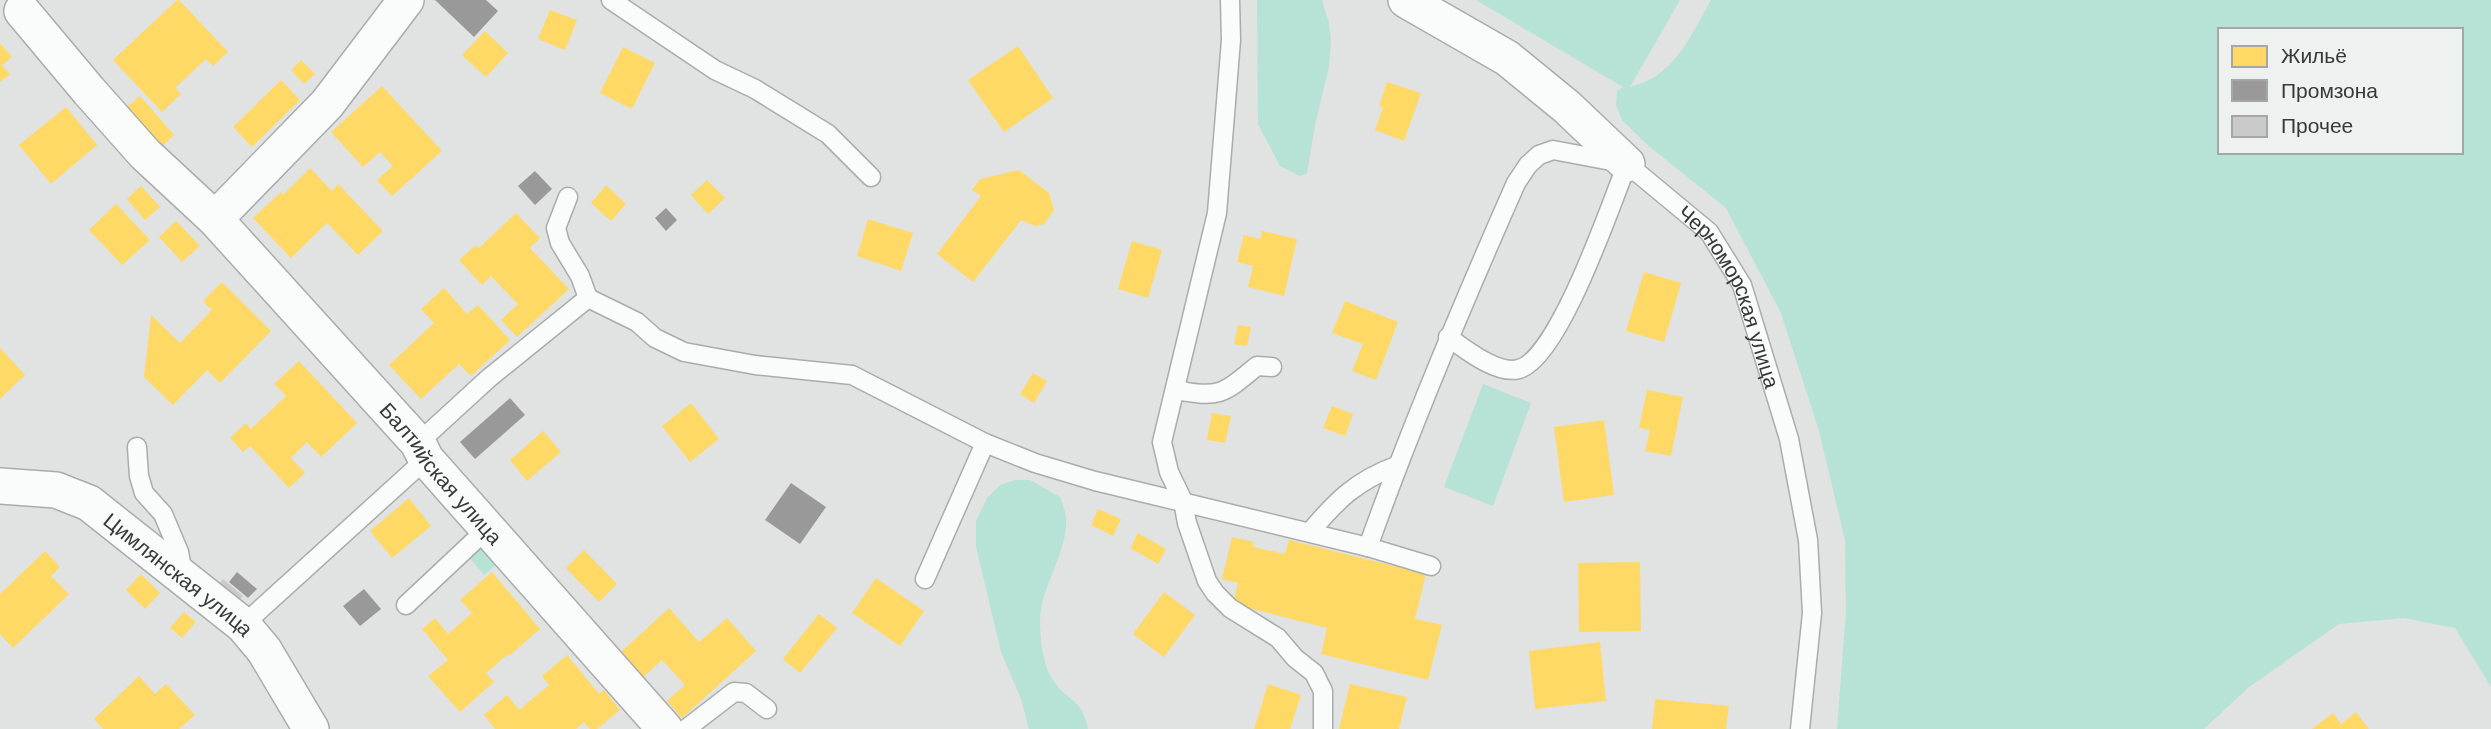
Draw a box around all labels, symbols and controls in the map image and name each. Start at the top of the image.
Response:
legend [2218,28,2463,154]
text: Жильё [2281,44,2347,67]
text: Промзона [2281,79,2378,102]
text: Прочее [2281,114,2353,137]
street label: Черноморская улица [1674,200,1784,391]
street label: Балтийская улица [376,398,507,549]
street label: Цимлянская улица [99,508,258,640]

